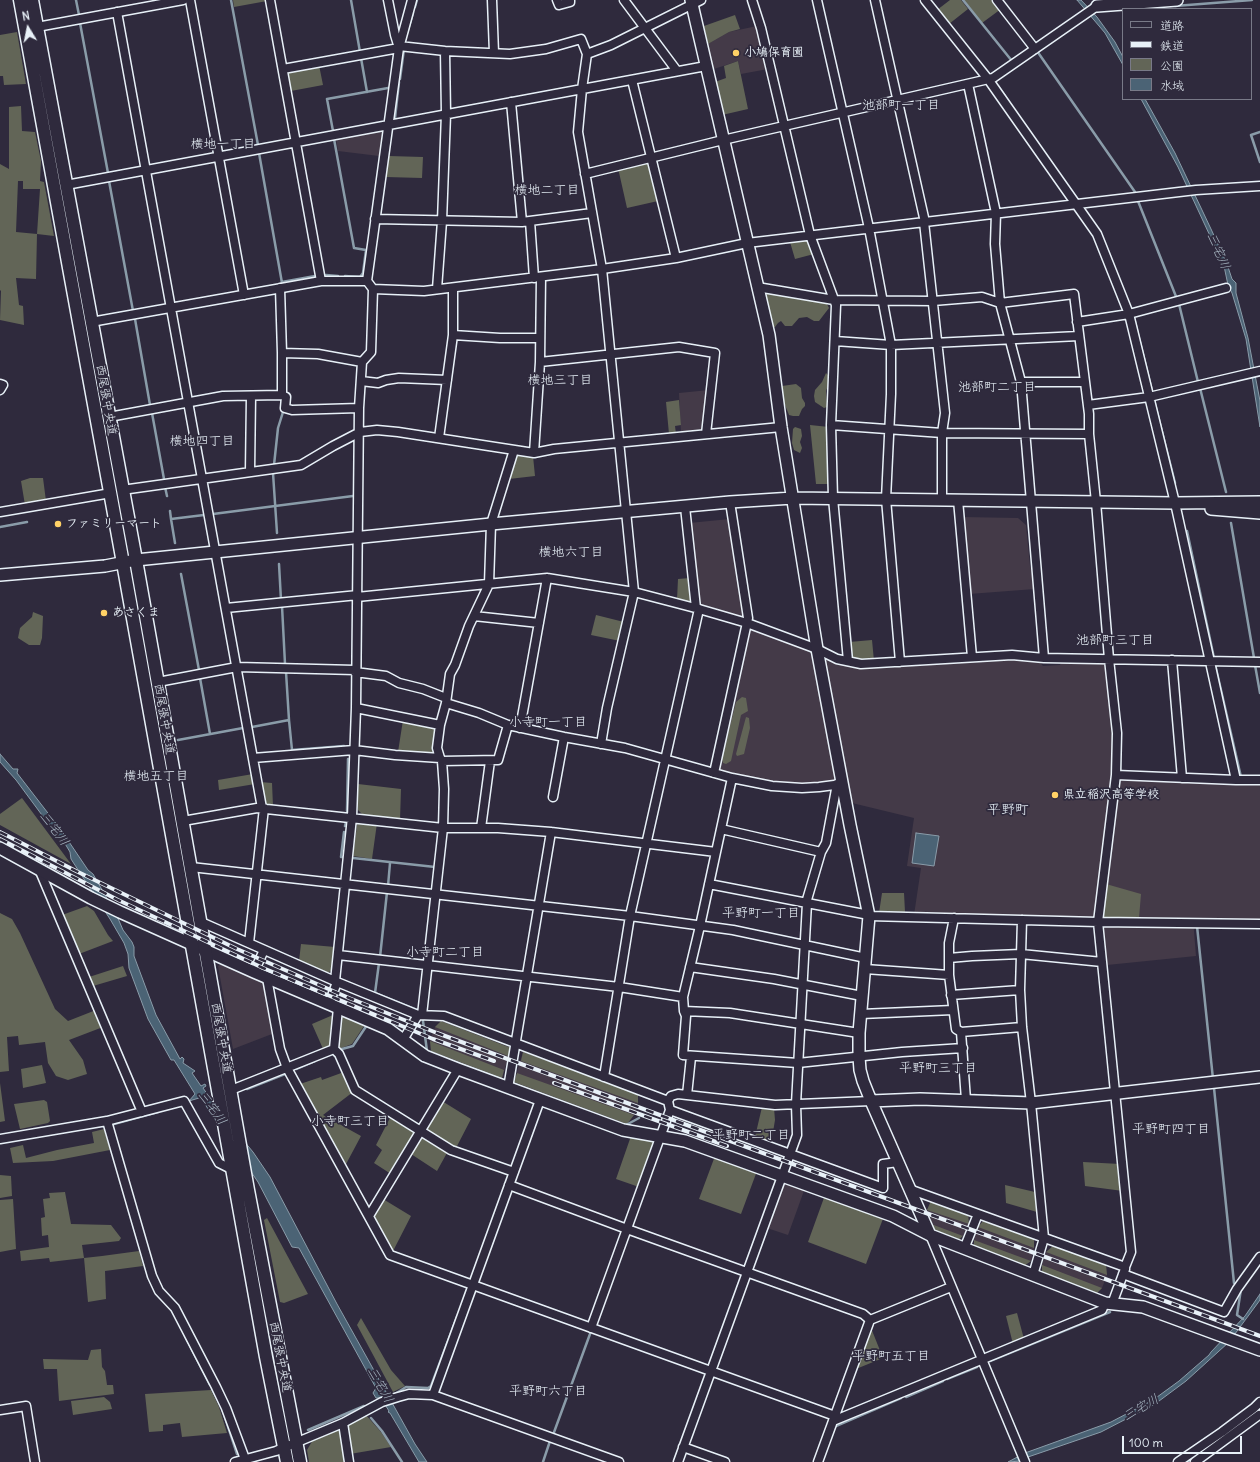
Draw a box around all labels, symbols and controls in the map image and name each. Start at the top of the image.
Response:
north arrow [8,8,48,48]
legend [1122,8,1252,100]
text: N [21,9,31,24]
text: 道路 [1160,18,1184,33]
text: 鉄道 [1160,38,1184,53]
place label: 小鳩保育園 [744,46,804,60]
marker: 小鳩保育園 [731,48,741,58]
text: 公園 [1160,58,1184,73]
text: 水域 [1160,78,1184,93]
district label: 池部町一丁目 [862,97,940,113]
district label: 横地一丁目 [191,136,255,152]
district label: 横地二丁目 [515,182,579,198]
water label: 三宅川 [1203,230,1233,272]
street label: 西尾張中央道 [93,363,119,437]
district label: 横地三丁目 [528,372,592,388]
district label: 池部町二丁目 [958,379,1036,395]
district label: 横地四丁目 [170,433,234,449]
place label: ファミリーマート [66,517,162,531]
marker: ファミリーマート [53,519,63,529]
district label: 横地六丁目 [539,544,603,560]
place label: あさくま [112,606,160,620]
marker: あさくま [99,608,109,618]
district label: 池部町三丁目 [1076,632,1154,648]
street label: 西尾張中央道 [151,682,177,756]
district label: 小寺町一丁目 [509,714,587,730]
district label: 横地五丁目 [124,768,188,784]
place label: 県立稲沢高等学校 [1063,788,1159,802]
marker: 県立稲沢高等学校 [1050,790,1060,800]
district label: 平野町 [987,802,1029,818]
water label: 三宅川 [36,809,72,849]
district label: 平野町一丁目 [722,905,800,921]
district label: 小寺町二丁目 [406,944,484,960]
street label: 西尾張中央道 [208,1001,234,1075]
district label: 平野町三丁目 [899,1060,977,1076]
water label: 三宅川 [194,1088,230,1128]
district label: 小寺町三丁目 [311,1113,389,1129]
district label: 平野町四丁目 [1132,1121,1210,1137]
district label: 平野町二丁目 [712,1127,790,1143]
street label: 西尾張中央道 [266,1320,294,1394]
district label: 平野町五丁目 [852,1348,930,1364]
water label: 三宅川 [364,1364,396,1406]
district label: 平野町六丁目 [509,1383,587,1399]
water label: 三宅川 [1120,1391,1162,1425]
scale bar [1124,1428,1244,1454]
text: 100 m [1129,1435,1163,1450]

